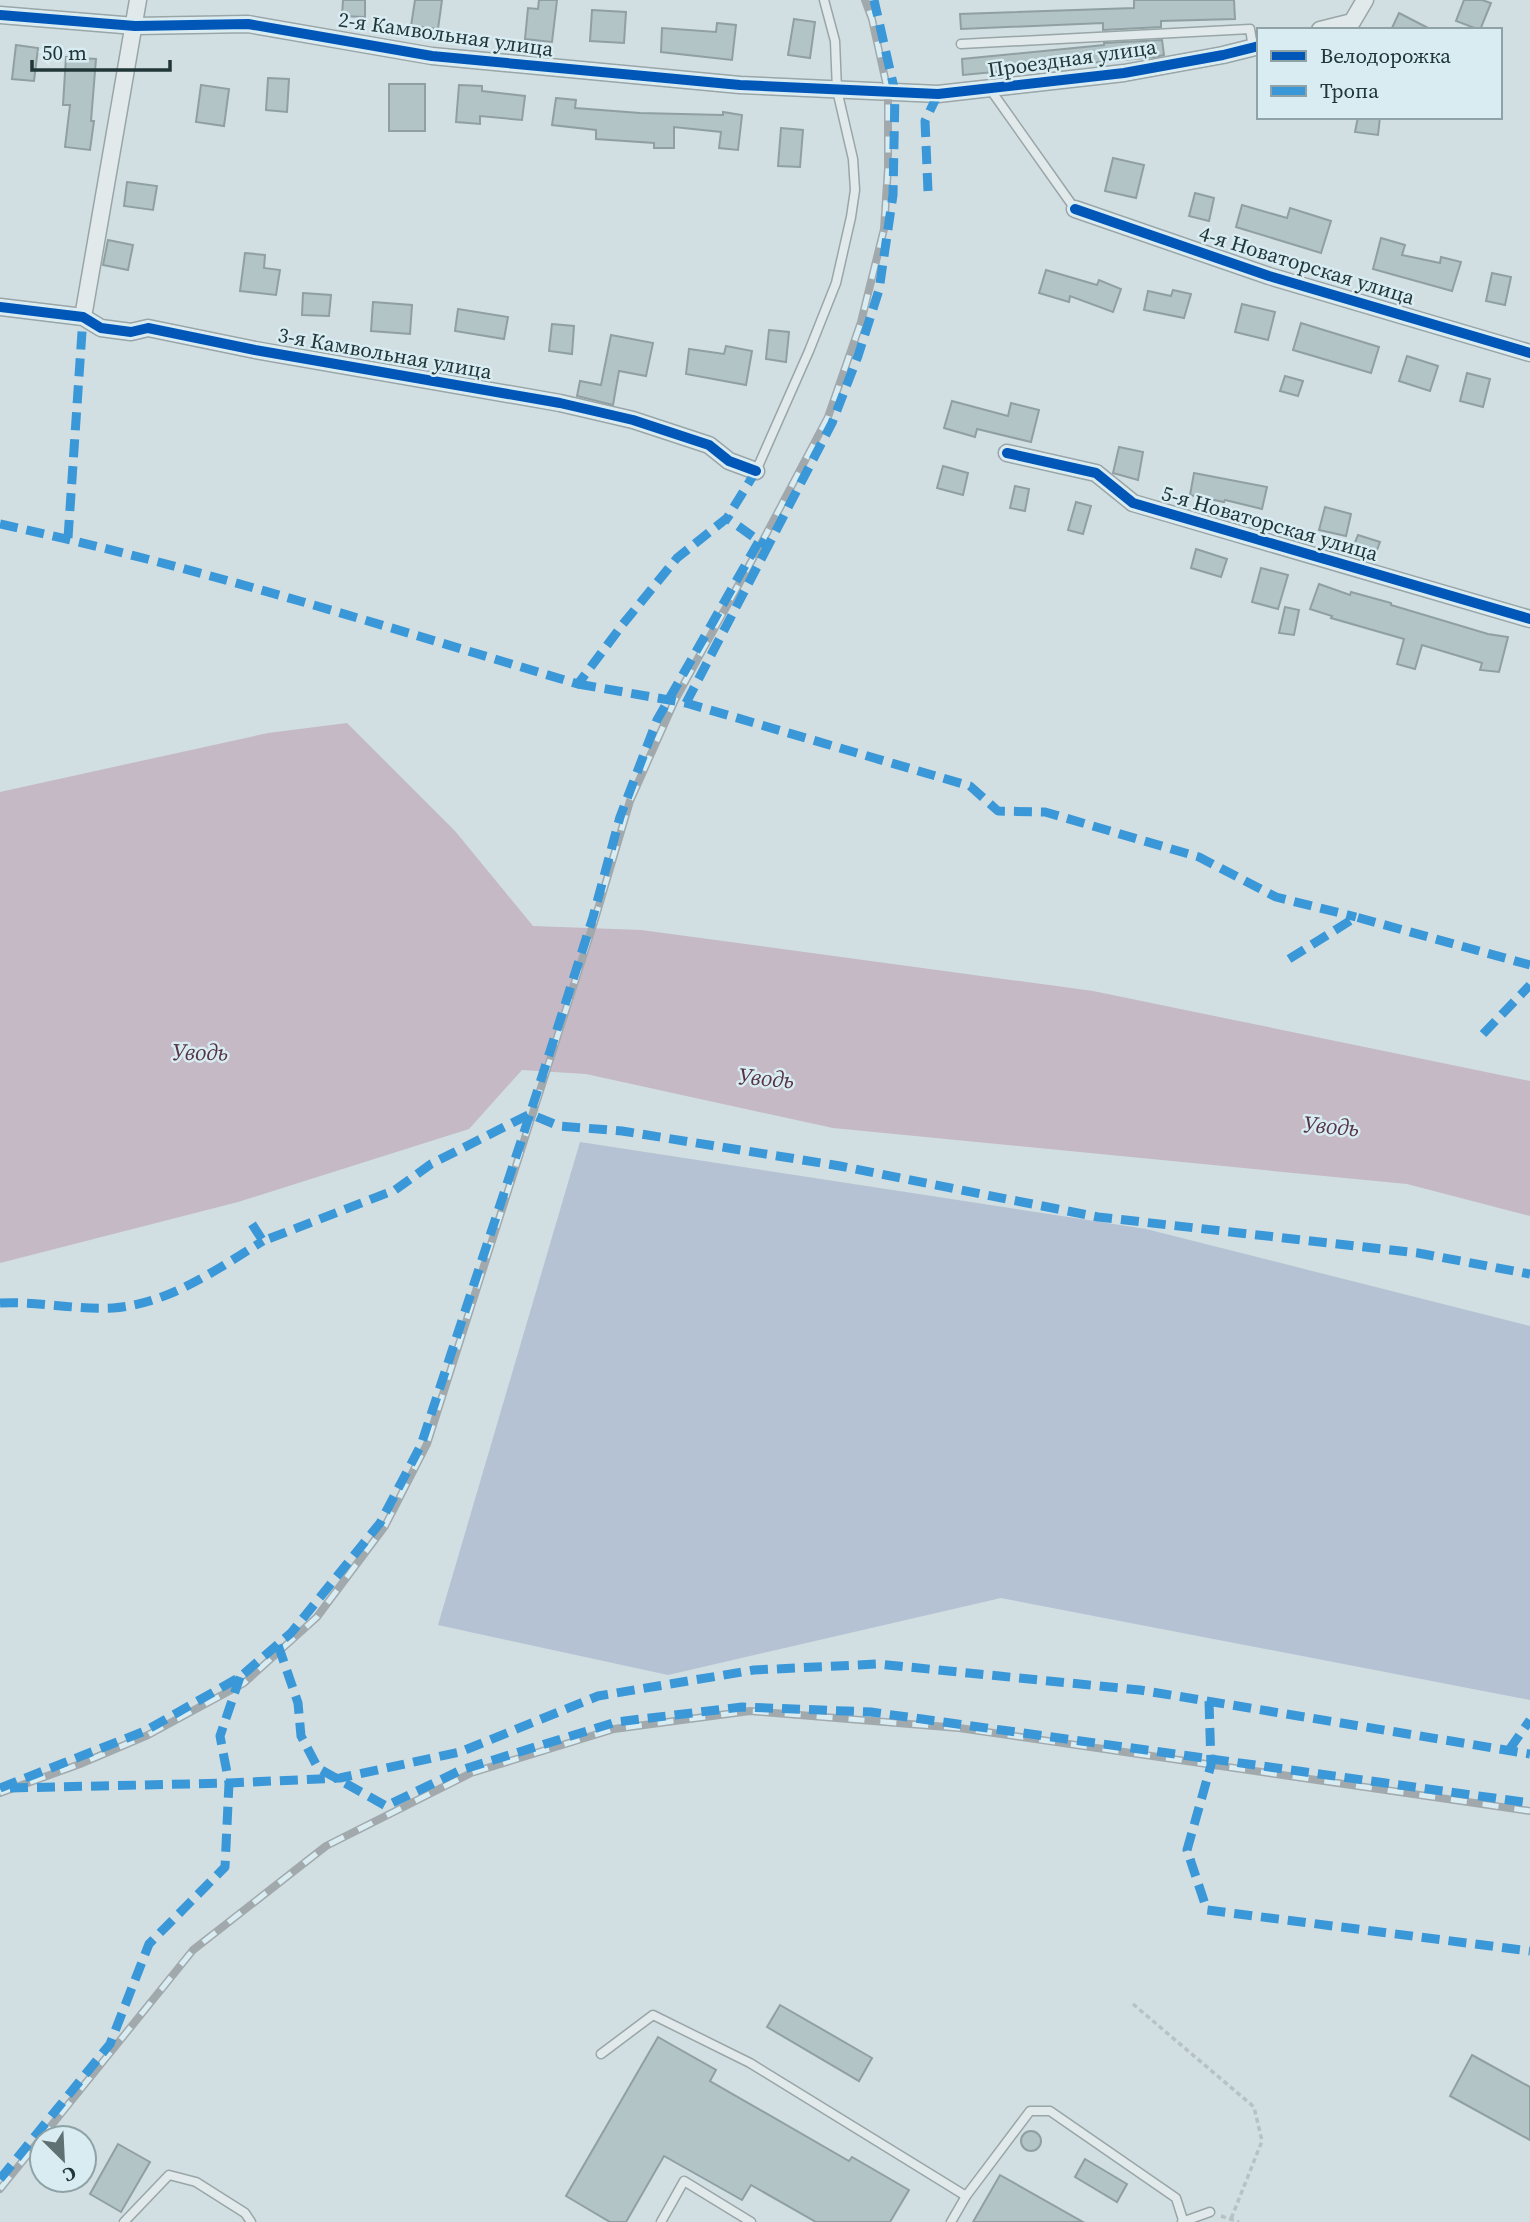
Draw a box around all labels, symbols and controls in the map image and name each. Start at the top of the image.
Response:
street label: 2-я Камвольная улица [337,5,556,63]
scale bar [32,28,170,72]
legend [1257,28,1502,119]
street label: Проездная улица [986,32,1159,84]
text: 50 m [42,38,87,67]
text: Велодорожка [1320,41,1451,70]
text: Тропа [1320,76,1379,105]
street label: 4-я Новаторская улица [1196,218,1419,312]
street label: 3-я Камвольная улица [276,320,495,386]
street label: 5-я Новаторская улица [1158,478,1382,568]
water label: Уводь [172,1036,228,1068]
water label: Уводь [737,1060,795,1096]
water label: Уводь [1302,1108,1360,1144]
north arrow [28,2124,98,2194]
text: С [59,2160,81,2189]

